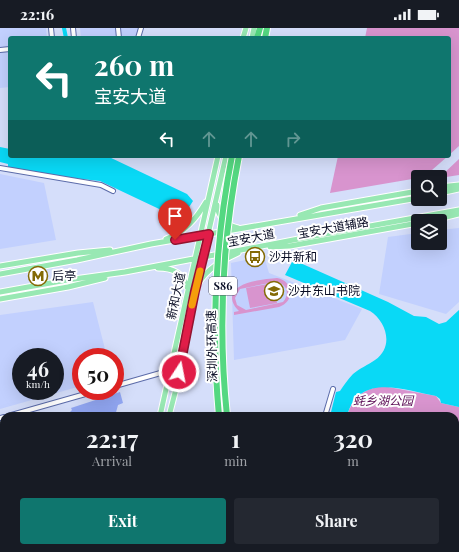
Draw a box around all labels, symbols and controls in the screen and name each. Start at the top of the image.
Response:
text: 22:16 [20,4,54,24]
text: 260 m [94,46,174,83]
icon: left [28,52,80,104]
text: 宝安大道 [94,84,166,108]
icon: left [156,128,178,150]
icon: ahead [198,128,220,150]
icon: ahead [240,128,262,150]
icon: right [282,128,304,150]
map controls [411,170,447,250]
button: search [411,170,447,206]
pin [158,199,192,240]
icon: arrive [164,205,186,227]
street label: 宝安大道辅路 [296,213,370,241]
button: layers [411,214,447,250]
street label: 宝安大道 [226,225,276,249]
bus stop icon: 沙井新和 [244,246,266,268]
place label: 沙井新和 [269,248,317,264]
metro station icon: 后亭 [27,265,49,287]
place label: 后亭 [52,267,76,283]
street label: 新和大道 [162,271,188,321]
road number: S86 [209,277,237,295]
school or university icon: 沙井东山书院 [263,280,285,302]
place label: 沙井东山书院 [288,282,360,298]
street label: 深圳外环高速 [202,310,220,382]
speed limit sign: 50 [72,348,124,400]
position arrow [158,351,200,393]
text: 46 [27,355,49,382]
text: km/h [26,377,50,391]
park label: 蚝乡湖公园 [353,392,415,408]
text: 22:17 [86,422,138,454]
text: 1 [231,422,240,454]
text: 320 [333,422,373,454]
text: Arrival [92,452,132,469]
text: min [224,452,247,469]
text: m [347,452,359,469]
button: Exit [20,498,226,544]
button: Share [234,498,439,544]

